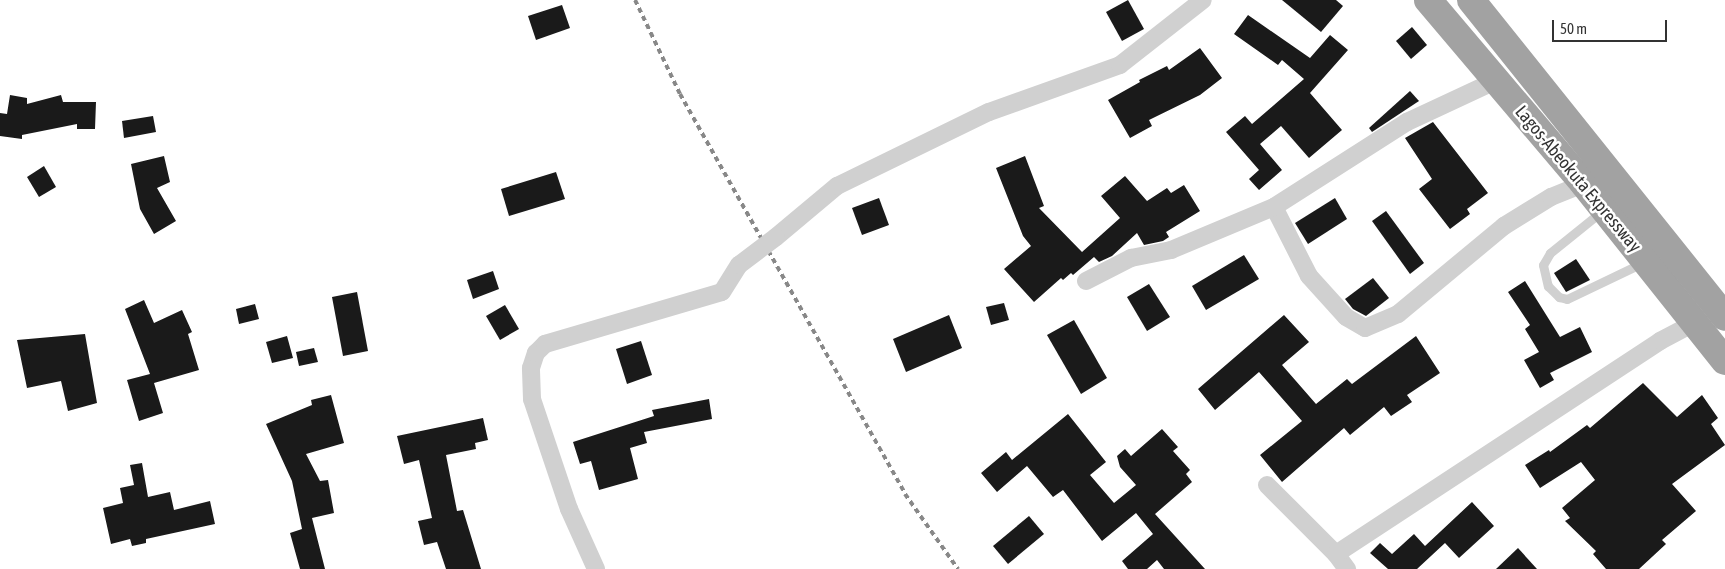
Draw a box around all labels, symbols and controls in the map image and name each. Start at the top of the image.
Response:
scale bar [1555,10,1670,42]
text: 50 m [1560,20,1587,37]
street label: Lagos-Abeokuta Expressway [1510,101,1646,257]

